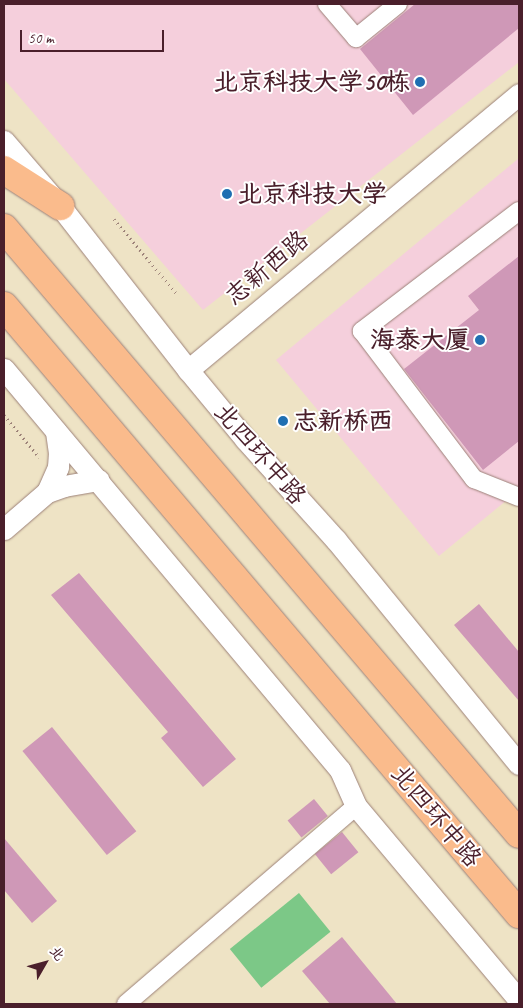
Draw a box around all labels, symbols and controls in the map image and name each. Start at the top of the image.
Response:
scale bar [22,20,166,52]
text: 50 m [28,29,54,48]
place label: 北京科技大学50栋 [213,67,410,97]
marker: 北京科技大学50栋 [414,76,426,88]
place label: 北京科技大学 [237,179,387,209]
marker: 北京科技大学 [221,188,233,200]
street label: 志新西路 [219,224,315,312]
place label: 海泰大厦 [370,325,470,355]
marker: 海泰大厦 [474,334,486,346]
street label: 北四环中路 [208,397,312,511]
place label: 志新桥西 [293,406,393,436]
marker: 志新桥西 [277,415,289,427]
street label: 北四环中路 [384,758,488,874]
north arrow [20,938,70,988]
text: 北 [46,943,68,964]

